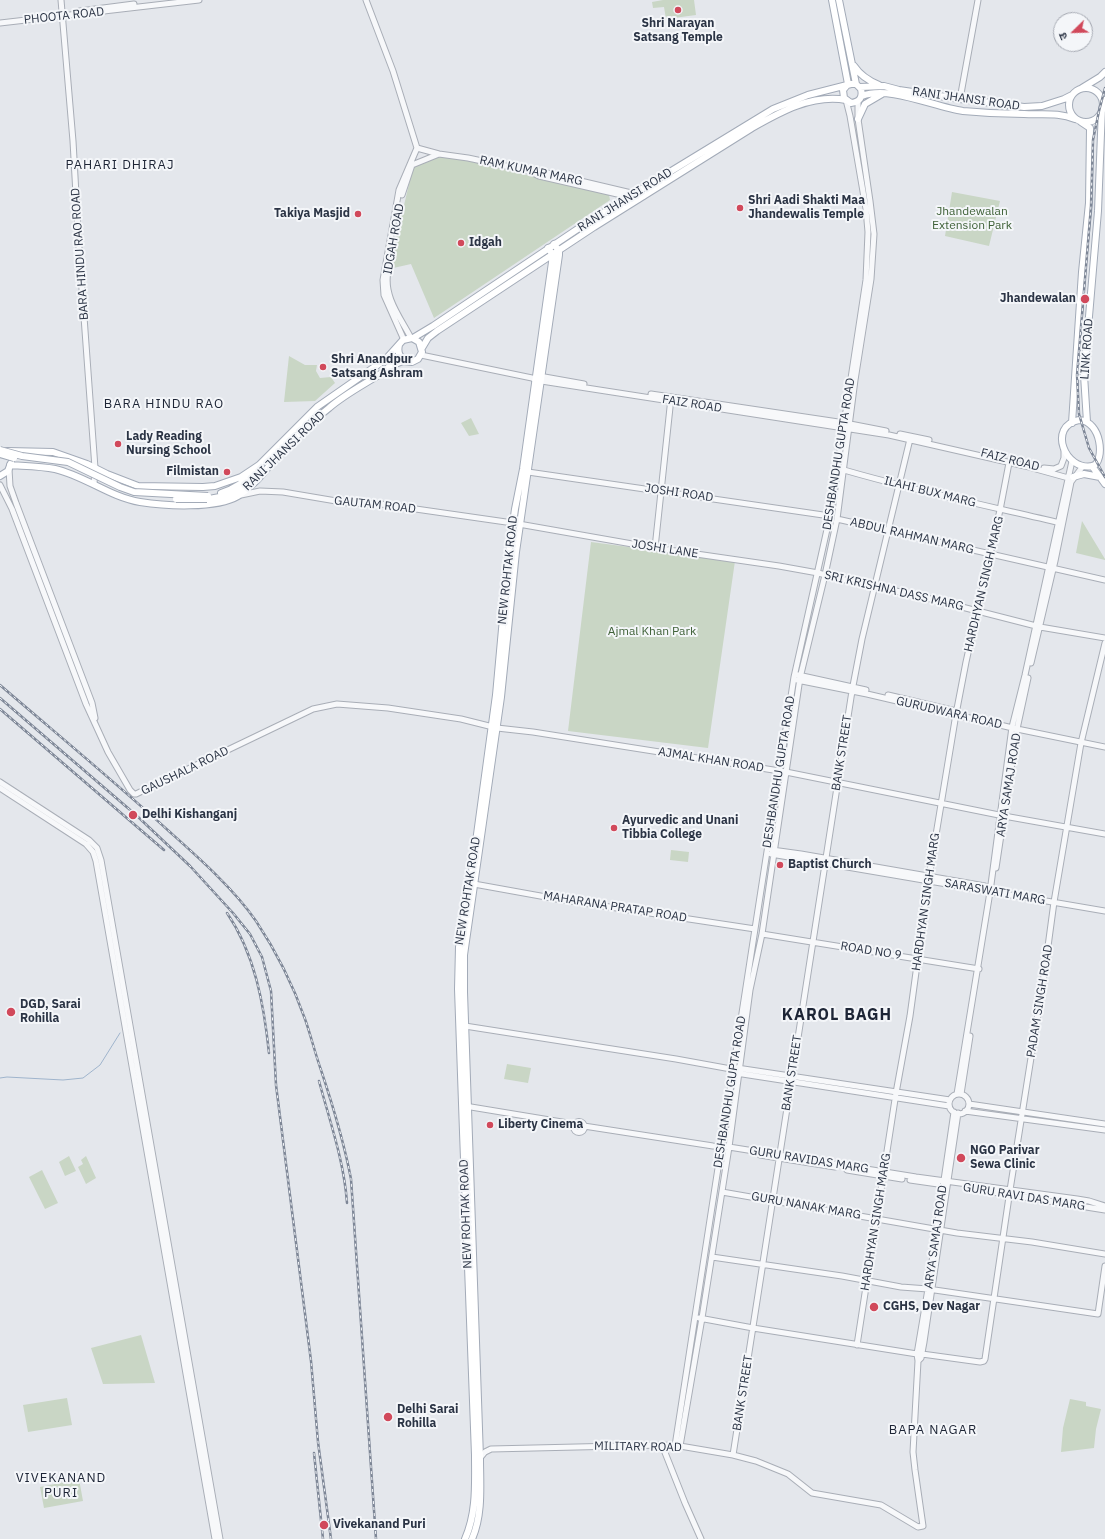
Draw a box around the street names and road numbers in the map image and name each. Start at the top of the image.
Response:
street label: PHOOTA ROAD [23,5,105,27]
street label: RANI JHANSI ROAD [911,84,1021,114]
street label: RAM KUMAR MARG [478,153,584,189]
street label: RANI JHANSI ROAD [575,165,675,235]
street label: BARA HINDU RAO ROAD [68,187,92,321]
street label: IDGAH ROAD [381,202,407,276]
street label: LINK ROAD [1078,318,1096,380]
street label: DESHBANDHU GUPTA ROAD [820,377,858,531]
street label: FAIZ ROAD [661,392,723,416]
street label: RANI JHANSI ROAD [240,408,328,494]
street label: FAIZ ROAD [979,446,1041,474]
street label: ILAHI BUX MARG [882,474,978,510]
street label: JOSHI ROAD [644,481,714,505]
street label: GAUTAM ROAD [333,494,417,516]
street label: NEW ROHTAK ROAD [495,515,521,625]
street label: ABDUL RAHMAN MARG [849,515,975,557]
street label: HARDHYAN SINGH MARG [961,515,1007,653]
street label: JOSHI LANE [631,537,699,561]
street label: SRI KRISHNA DASS MARG [823,568,965,614]
street label: GURUDWARA ROAD [895,694,1003,732]
street label: DESHBANDHU GUPTA ROAD [760,695,798,849]
street label: BANK STREET [829,714,855,792]
street label: ARYA SAMAJ ROAD [994,732,1024,838]
street label: GAUSHALA ROAD [139,744,231,798]
street label: AJMAL KHAN ROAD [657,745,765,775]
street label: HARDHYAN SINGH MARG [909,832,943,972]
street label: NEW ROHTAK ROAD [452,836,484,946]
street label: SARASWATI MARG [943,876,1047,908]
street label: MAHARANA PRATAP ROAD [542,889,688,925]
street label: ROAD NO 9 [840,939,902,963]
street label: PADAM SINGH ROAD [1024,944,1056,1058]
street label: DESHBANDHU GUPTA ROAD [711,1015,749,1169]
street label: BANK STREET [779,1034,805,1112]
street label: GURU RAVIDAS MARG [748,1143,870,1177]
street label: HARDHYAN SINGH MARG [858,1152,894,1292]
street label: NEW ROHTAK ROAD [457,1159,475,1269]
street label: GURU RAVI DAS MARG [962,1180,1086,1214]
street label: ARYA SAMAJ ROAD [922,1184,950,1290]
street label: GURU NANAK MARG [750,1189,862,1223]
street label: BANK STREET [730,1354,756,1432]
street label: MILITARY ROAD [594,1439,682,1455]

